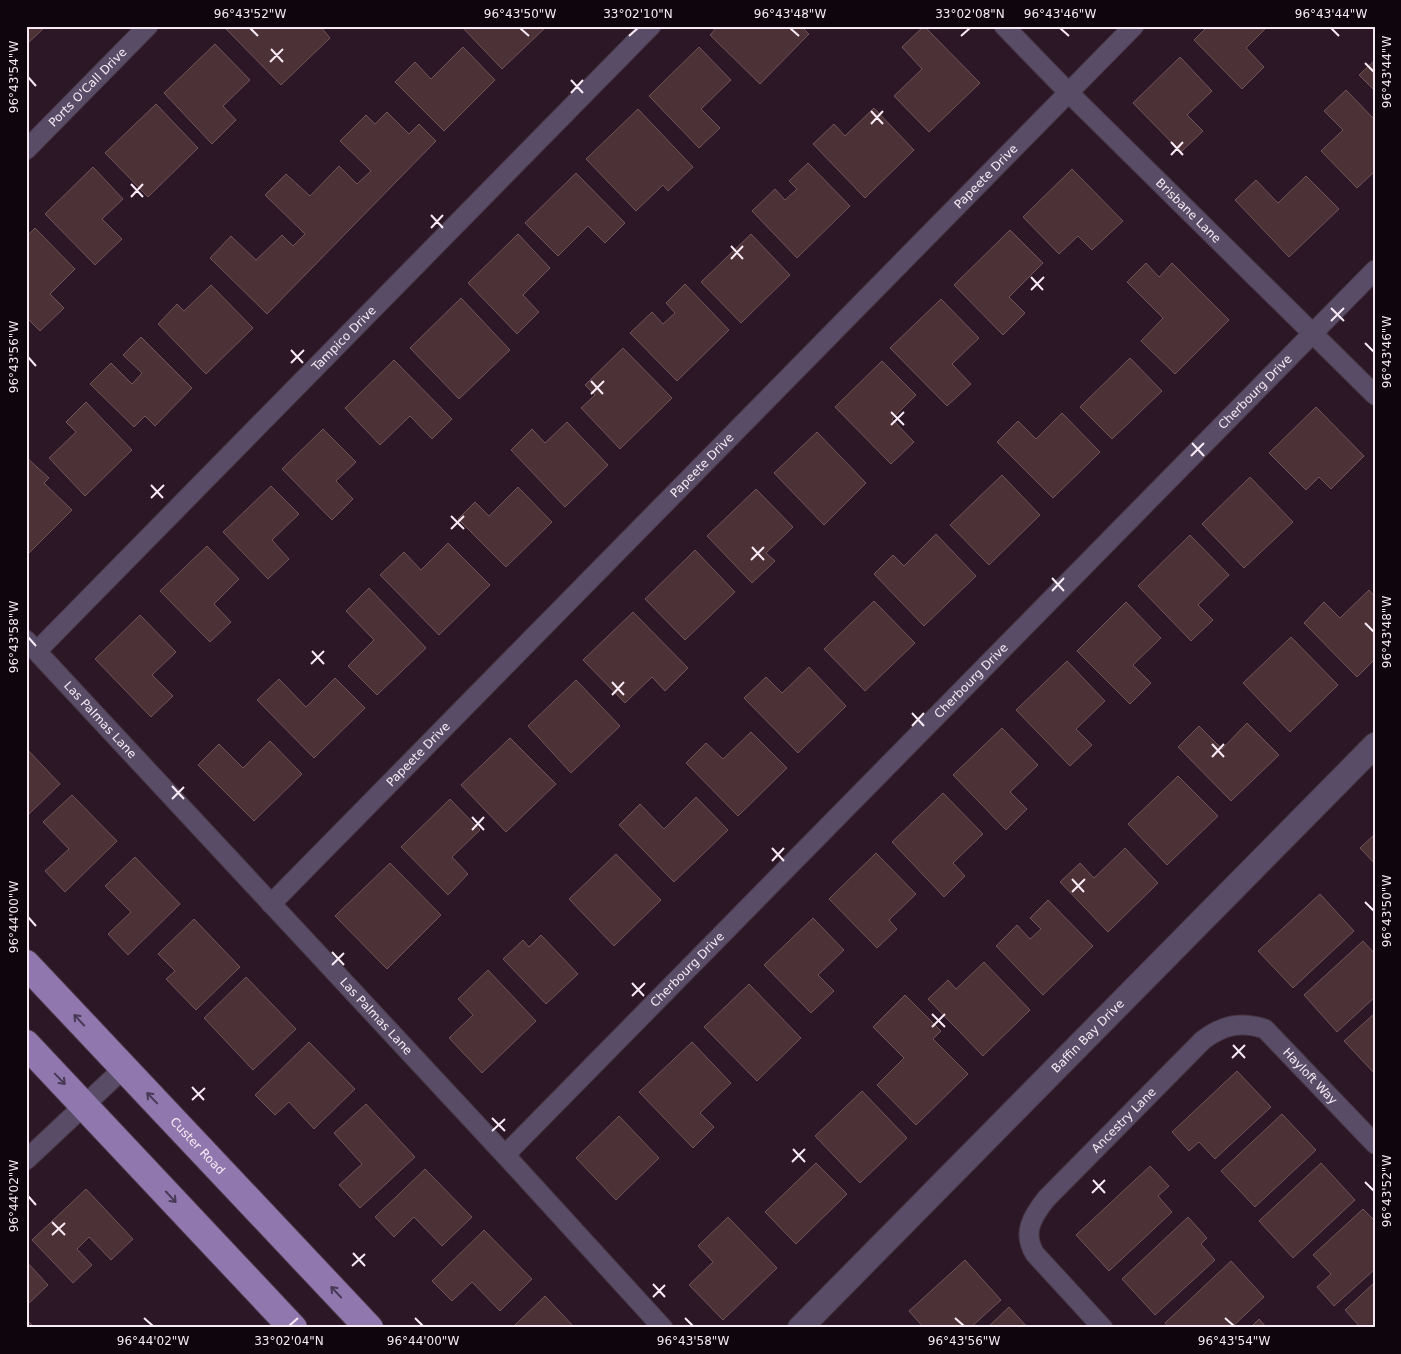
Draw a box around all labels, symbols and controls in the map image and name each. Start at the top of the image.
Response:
text: 96°43'52"W [214,7,286,21]
text: 96°43'50"W [484,7,556,21]
text: 33°02'10"N [603,7,673,21]
text: 96°43'48"W [754,7,826,21]
text: 33°02'08"N [935,7,1005,21]
text: 96°43'46"W [1024,7,1096,21]
text: 96°43'44"W [1295,7,1367,21]
text: 96°43'44"W [1380,36,1394,108]
text: 96°43'54"W [7,41,21,113]
street label: Ports O'Call Drive [46,45,130,130]
street label: Papeete Drive [951,142,1021,212]
street label: Brisbane Lane [1153,176,1224,246]
street label: Tampico Drive [308,303,379,375]
text: 96°43'46"W [1380,316,1394,388]
text: 96°43'56"W [7,321,21,393]
street label: Cherbourg Drive [1215,352,1295,432]
street label: Papeete Drive [668,430,737,500]
text: 96°43'48"W [1380,596,1394,668]
text: 96°43'58"W [7,601,21,673]
street label: Cherbourg Drive [931,641,1011,721]
street label: Las Palmas Lane [61,679,139,761]
street label: Papeete Drive [384,719,453,789]
text: 96°43'50"W [1380,875,1394,947]
text: 96°44'00"W [7,881,21,953]
street label: Cherbourg Drive [648,929,727,1010]
street label: Las Palmas Lane [337,975,415,1058]
street label: Baffin Bay Drive [1049,997,1127,1076]
one-way arrow [73,1014,85,1026]
street label: Hayloft Way [1280,1045,1340,1107]
one-way arrow [54,1073,66,1085]
street label: Ancestry Lane [1089,1085,1159,1156]
one-way arrow [146,1091,158,1104]
street label: Custer Road [167,1114,228,1177]
text: 96°43'52"W [1380,1155,1394,1227]
text: 96°44'02"W [7,1160,21,1232]
one-way arrow [165,1191,177,1204]
one-way arrow [330,1286,342,1299]
text: 96°44'02"W [117,1334,189,1348]
text: 33°02'04"N [254,1334,324,1348]
text: 96°44'00"W [387,1334,459,1348]
text: 96°43'58"W [657,1334,729,1348]
text: 96°43'56"W [928,1334,1000,1348]
text: 96°43'54"W [1198,1334,1270,1348]

